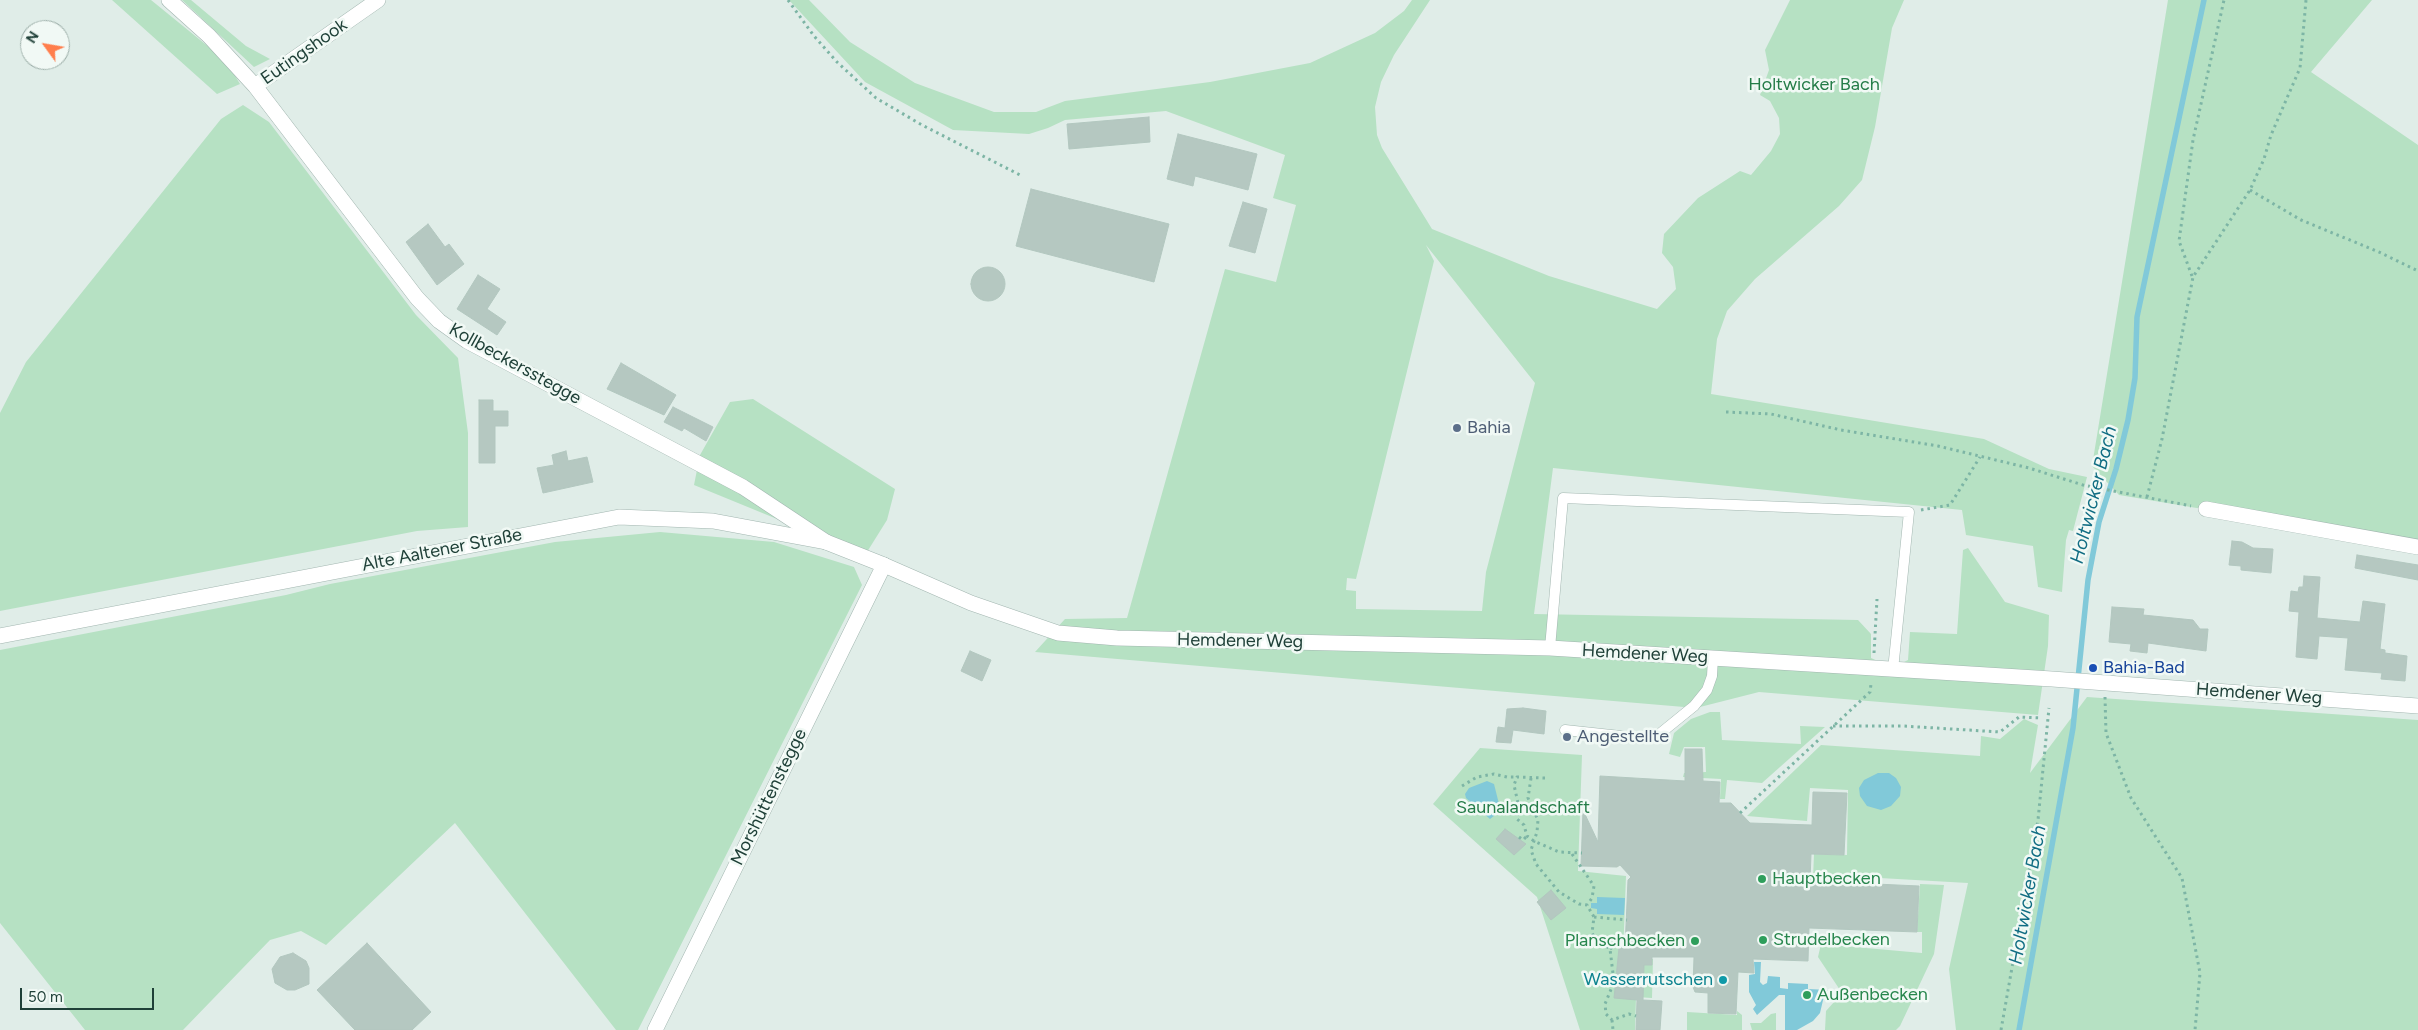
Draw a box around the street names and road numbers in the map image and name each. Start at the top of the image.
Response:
street label: Eutingshook [257,14,351,90]
street label: Kollbeckersstegge [445,319,585,409]
street label: Alte Aaltener Straße [360,524,524,576]
street label: Hemdener Weg [1177,629,1303,653]
street label: Hemdener Weg [1581,640,1709,668]
street label: Hemdener Weg [2195,679,2323,709]
street label: Morshüttenstegge [727,725,811,869]

